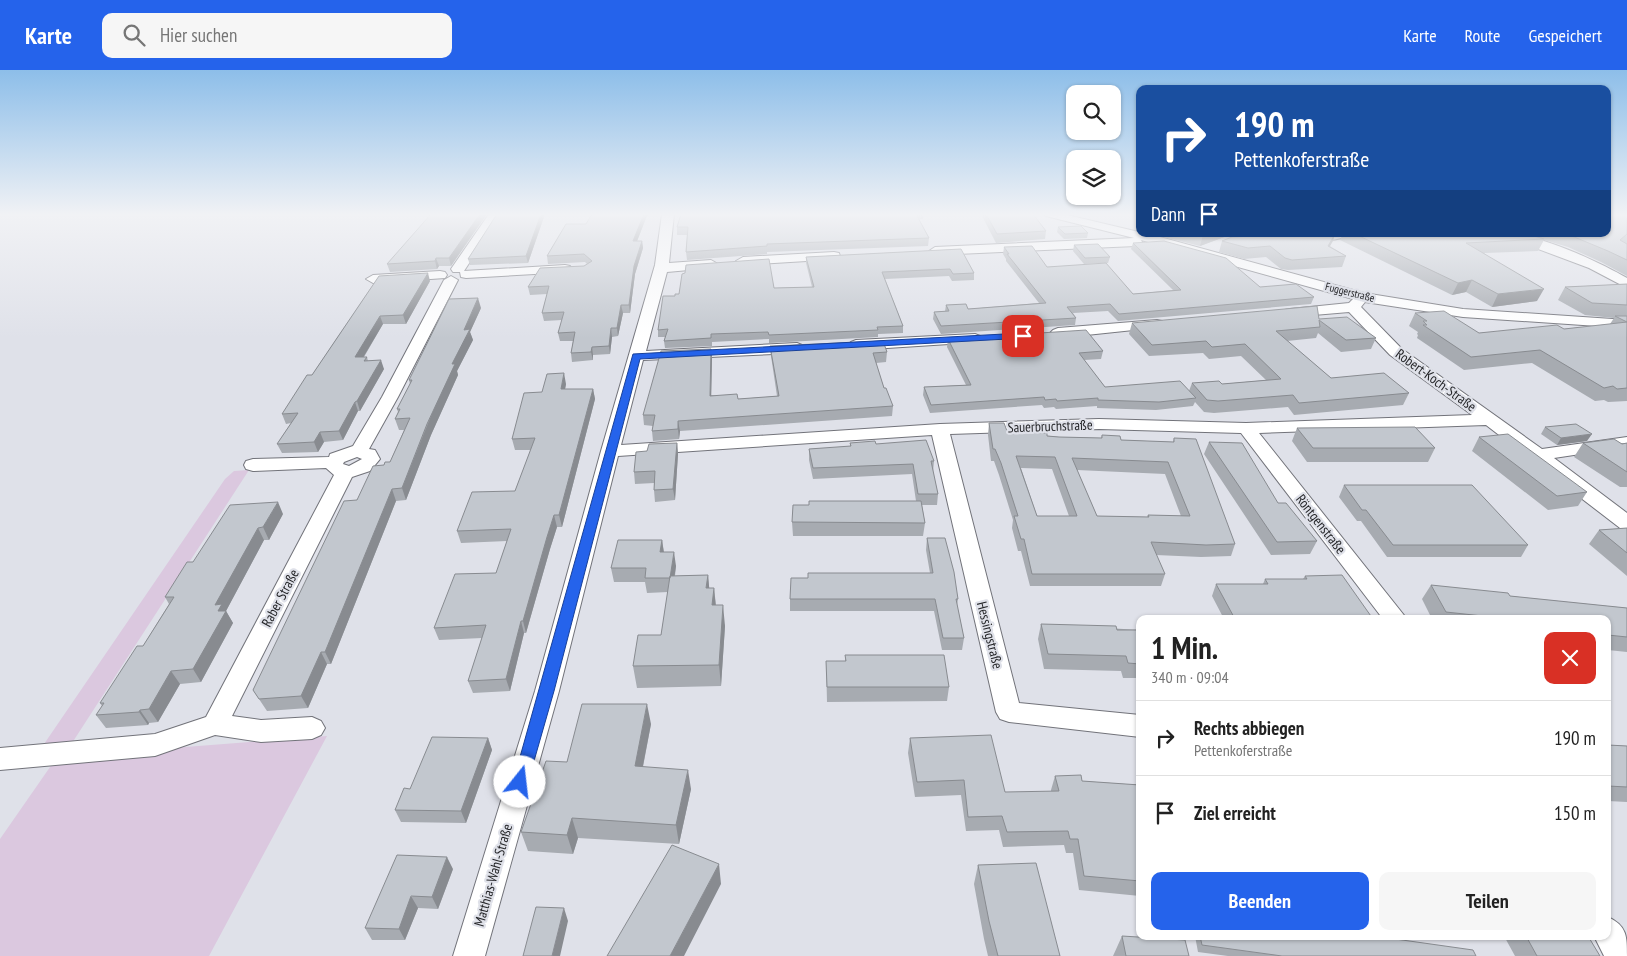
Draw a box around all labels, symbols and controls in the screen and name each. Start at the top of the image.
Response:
search box [102,13,452,58]
text: Karte [25,20,72,51]
icon: search [120,21,148,49]
text: Hier suchen [160,23,237,47]
text: Karte [1403,24,1437,47]
text: Route [1465,24,1500,47]
text: Gespeichert [1528,24,1602,47]
map controls [1066,85,1121,205]
button: search [1066,85,1121,140]
text: 190 m [1234,101,1315,147]
icon: right [1151,105,1216,170]
text: Pettenkoferstraße [1234,145,1369,173]
button: layers [1066,150,1121,205]
icon: arrive [1195,200,1223,228]
text: Dann [1151,202,1185,226]
street label: Fuggerstraße [1324,279,1377,305]
pin [1002,315,1044,357]
icon: arrive [1009,322,1037,350]
street label: Robert-Koch-Straße [1392,345,1480,415]
street label: Sauerbruchstraße [1007,416,1093,436]
street label: Röntgenstraße [1292,491,1350,558]
street label: Raber Straße [257,566,303,630]
street label: Hessingstraße [973,600,1007,671]
text: 1 Min. [1151,628,1218,667]
button: close [1544,632,1596,684]
text: 340 m · 09:04 [1151,667,1229,687]
text: Rechts abbiegen [1194,716,1304,740]
icon: right [1151,724,1179,752]
text: 190 m [1554,726,1596,750]
text: Pettenkoferstraße [1194,740,1292,760]
position arrow [493,755,545,807]
icon: arrive [1151,799,1179,827]
text: Ziel erreicht [1194,801,1276,825]
text: 150 m [1554,801,1596,825]
street label: Matthias-Wahl-Straße [470,822,516,928]
button: Beenden [1151,872,1369,930]
button: Teilen [1379,872,1596,930]

